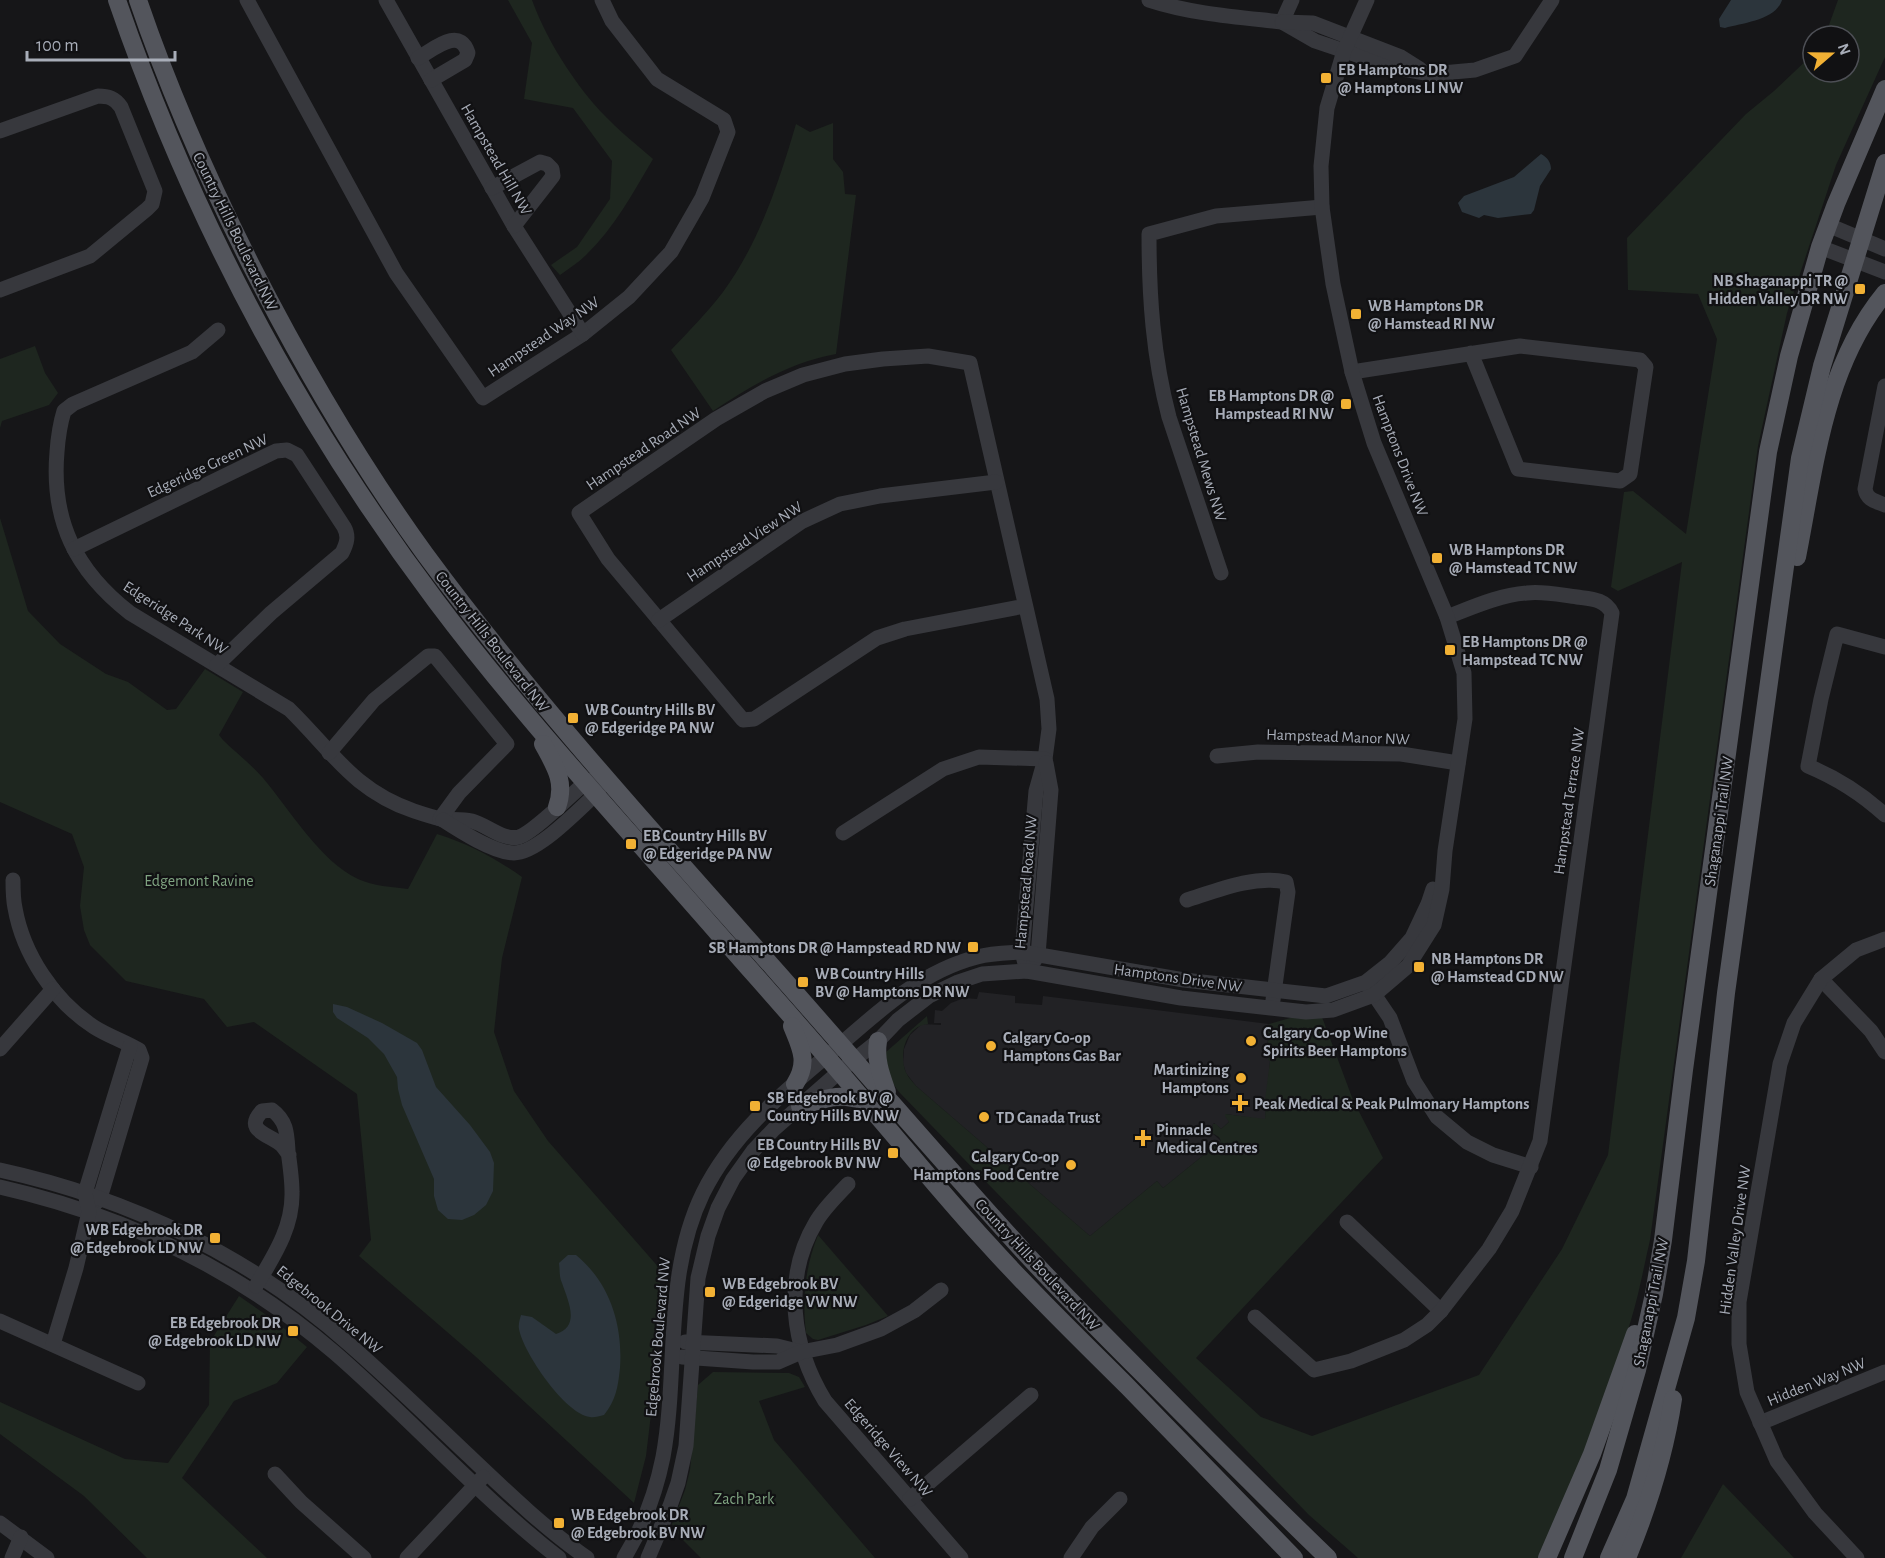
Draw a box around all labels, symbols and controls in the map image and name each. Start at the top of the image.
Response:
scale bar [27,24,176,62]
north arrow [1801,24,1861,84]
text: 100 m [36,37,79,55]
text: N [1835,41,1854,57]
place label: EB Hamptons DR @ Hamptons LI NW [1338,62,1464,96]
marker: EB Hamptons DR @ Hamptons LI NW [1319,71,1333,85]
street label: Hampstead Hill NW [458,101,535,218]
street label: Country Hills Boulevard NW [189,150,281,314]
place label: NB Shaganappi TR @ Hidden Valley DR NW [1708,273,1849,308]
marker: NB Shaganappi TR @ Hidden Valley DR NW [1853,282,1867,296]
street label: Hampstead Way NW [485,293,603,381]
place label: WB Hamptons DR @ Hamstead RI NW [1368,298,1495,332]
marker: WB Hamptons DR @ Hamstead RI NW [1349,307,1363,321]
street label: Hampstead Mews NW [1173,385,1229,524]
place label: EB Hamptons DR @ Hampstead RI NW [1209,388,1335,422]
street label: Hamptons Drive NW [1369,392,1431,519]
marker: EB Hamptons DR @ Hampstead RI NW [1339,397,1353,411]
street label: Hampstead Road NW [583,404,704,493]
street label: Edgeridge Green NW [145,431,271,501]
street label: Hampstead View NW [684,498,806,585]
place label: WB Hamptons DR @ Hamstead TC NW [1449,542,1578,576]
marker: WB Hamptons DR @ Hamstead TC NW [1430,551,1444,565]
street label: Country Hills Boulevard NW [432,568,552,716]
street label: Edgeridge Park NW [120,578,231,658]
place label: EB Hamptons DR @ Hampstead TC NW [1462,634,1588,668]
marker: EB Hamptons DR @ Hampstead TC NW [1443,643,1457,657]
place label: WB Country Hills BV @ Edgeridge PA NW [585,702,716,736]
marker: WB Country Hills BV @ Edgeridge PA NW [566,711,580,725]
street label: Hampstead Manor NW [1266,726,1411,748]
street label: Hampstead Terrace NW [1551,726,1587,876]
street label: Shaganappi Trail NW [1702,754,1736,887]
street label: Hampstead Road NW [1012,814,1040,950]
place label: EB Country Hills BV @ Edgeridge PA NW [643,828,773,862]
marker: EB Country Hills BV @ Edgeridge PA NW [624,837,638,851]
park label: Edgemont Ravine [144,873,254,889]
place label: SB Hamptons DR @ Hampstead RD NW [708,940,962,956]
marker: SB Hamptons DR @ Hampstead RD NW [966,940,980,954]
place label: NB Hamptons DR @ Hamstead GD NW [1431,951,1564,985]
marker: NB Hamptons DR @ Hamstead GD NW [1412,960,1426,974]
street label: Hamptons Drive NW [1113,961,1244,995]
place label: WB Country Hills BV @ Hamptons DR NW [815,966,970,1000]
marker: WB Country Hills BV @ Hamptons DR NW [796,975,810,989]
place label: Calgary Co-op Wine Spirits Beer Hamptons [1263,1025,1407,1059]
place label: Calgary Co-op Hamptons Gas Bar [1003,1030,1121,1064]
marker: Calgary Co-op Wine Spirits Beer Hamptons [1244,1034,1258,1048]
marker: Calgary Co-op Hamptons Gas Bar [984,1039,998,1053]
place label: Martinizing Hamptons [1154,1062,1230,1096]
marker: Martinizing Hamptons [1234,1071,1248,1085]
place label: SB Edgebrook BV @ Country Hills BV NW [767,1090,900,1125]
marker: Peak Medical & Peak Pulmonary Hamptons [1231,1094,1249,1112]
place label: Peak Medical & Peak Pulmonary Hamptons [1254,1096,1529,1113]
marker: SB Edgebrook BV @ Country Hills BV NW [748,1099,762,1113]
marker: TD Canada Trust [977,1110,991,1124]
place label: TD Canada Trust [996,1110,1101,1126]
place label: Pinnacle Medical Centres [1156,1122,1258,1156]
marker: Pinnacle Medical Centres [1134,1129,1152,1147]
place label: EB Country Hills BV @ Edgebrook BV NW [747,1137,882,1171]
marker: EB Country Hills BV @ Edgebrook BV NW [886,1146,900,1160]
place label: Calgary Co-op Hamptons Food Centre [913,1149,1059,1183]
marker: Calgary Co-op Hamptons Food Centre [1064,1158,1078,1172]
street label: Hidden Valley Drive NW [1717,1164,1754,1316]
street label: Country Hills Boulevard NW [971,1196,1103,1335]
place label: WB Edgebrook DR @ Edgebrook LD NW [70,1222,204,1256]
marker: WB Edgebrook DR @ Edgebrook LD NW [208,1231,222,1245]
street label: Shaganappi Trail NW [1631,1236,1671,1368]
street label: Edgebrook Boulevard NW [643,1256,673,1418]
street label: Edgebrook Drive NW [274,1263,386,1357]
place label: WB Edgebrook BV @ Edgeridge VW NW [722,1276,858,1310]
marker: WB Edgebrook BV @ Edgeridge VW NW [703,1285,717,1299]
place label: EB Edgebrook DR @ Edgebrook LD NW [148,1315,282,1349]
marker: EB Edgebrook DR @ Edgebrook LD NW [286,1324,300,1338]
street label: Hidden Way NW [1765,1355,1869,1410]
street label: Edgeridge View NW [841,1395,936,1500]
park label: Zach Park [714,1491,775,1507]
place label: WB Edgebrook DR @ Edgebrook BV NW [571,1507,706,1541]
marker: WB Edgebrook DR @ Edgebrook BV NW [552,1516,566,1530]

